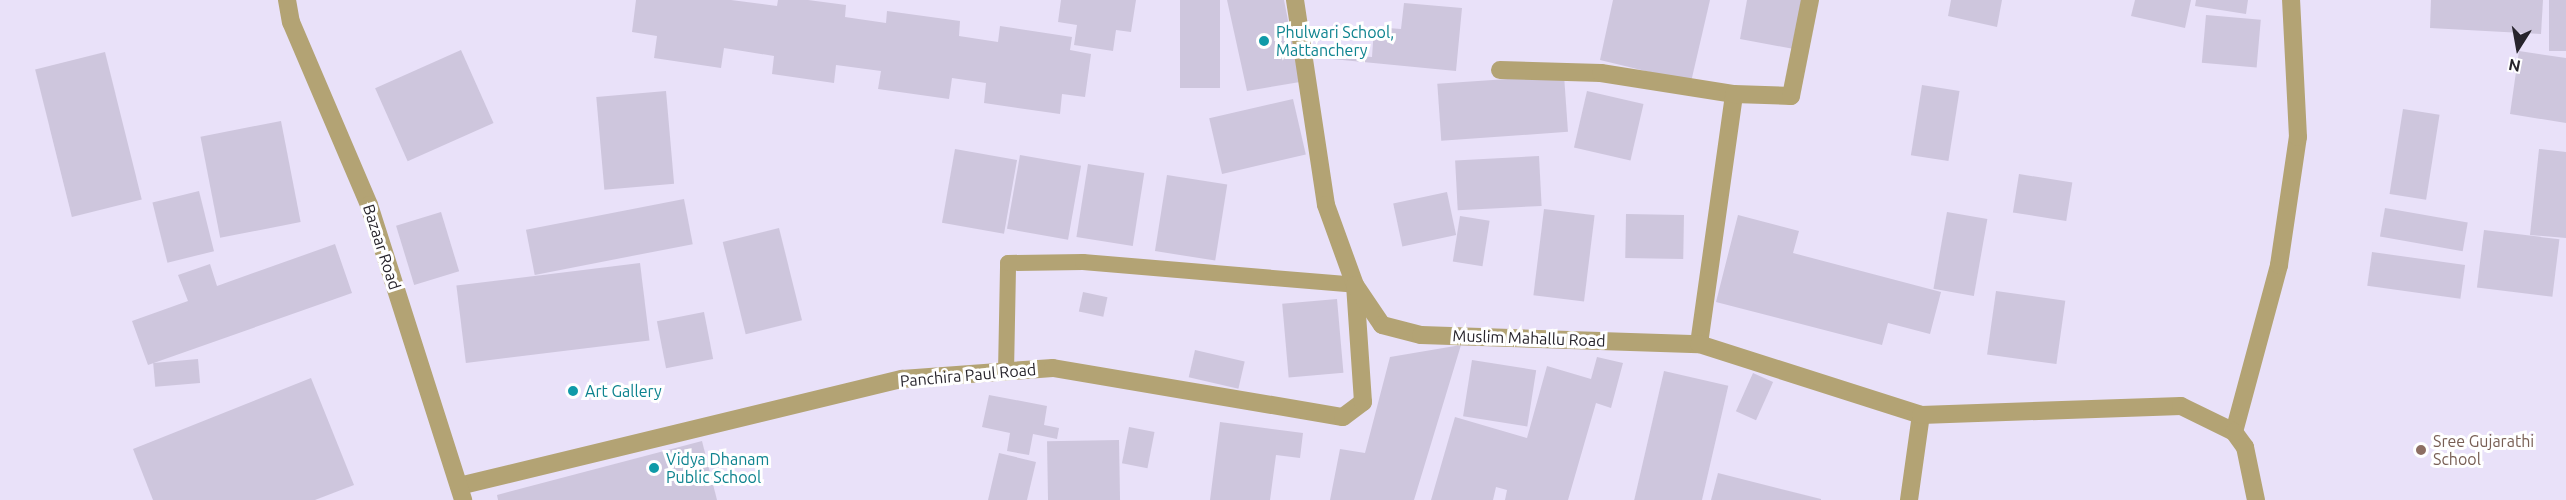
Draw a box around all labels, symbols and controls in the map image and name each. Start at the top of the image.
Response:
north arrow [2488,18,2548,78]
place label: Phulwari School, Mattanchery [1276,22,1394,60]
marker: Phulwari School, Mattanchery [1257,34,1271,48]
text: N [2507,56,2522,76]
street label: Bazaar Road [359,202,405,292]
street label: Muslim Mahallu Road [1452,326,1606,350]
street label: Panchira Paul Road [899,359,1037,391]
place label: Art Gallery [585,381,662,401]
marker: Art Gallery [566,384,580,398]
place label: Sree Gujarathi School [2433,431,2534,469]
marker: Sree Gujarathi School [2414,443,2428,457]
place label: Vidya Dhanam Public School [666,449,769,487]
marker: Vidya Dhanam Public School [647,461,661,475]

